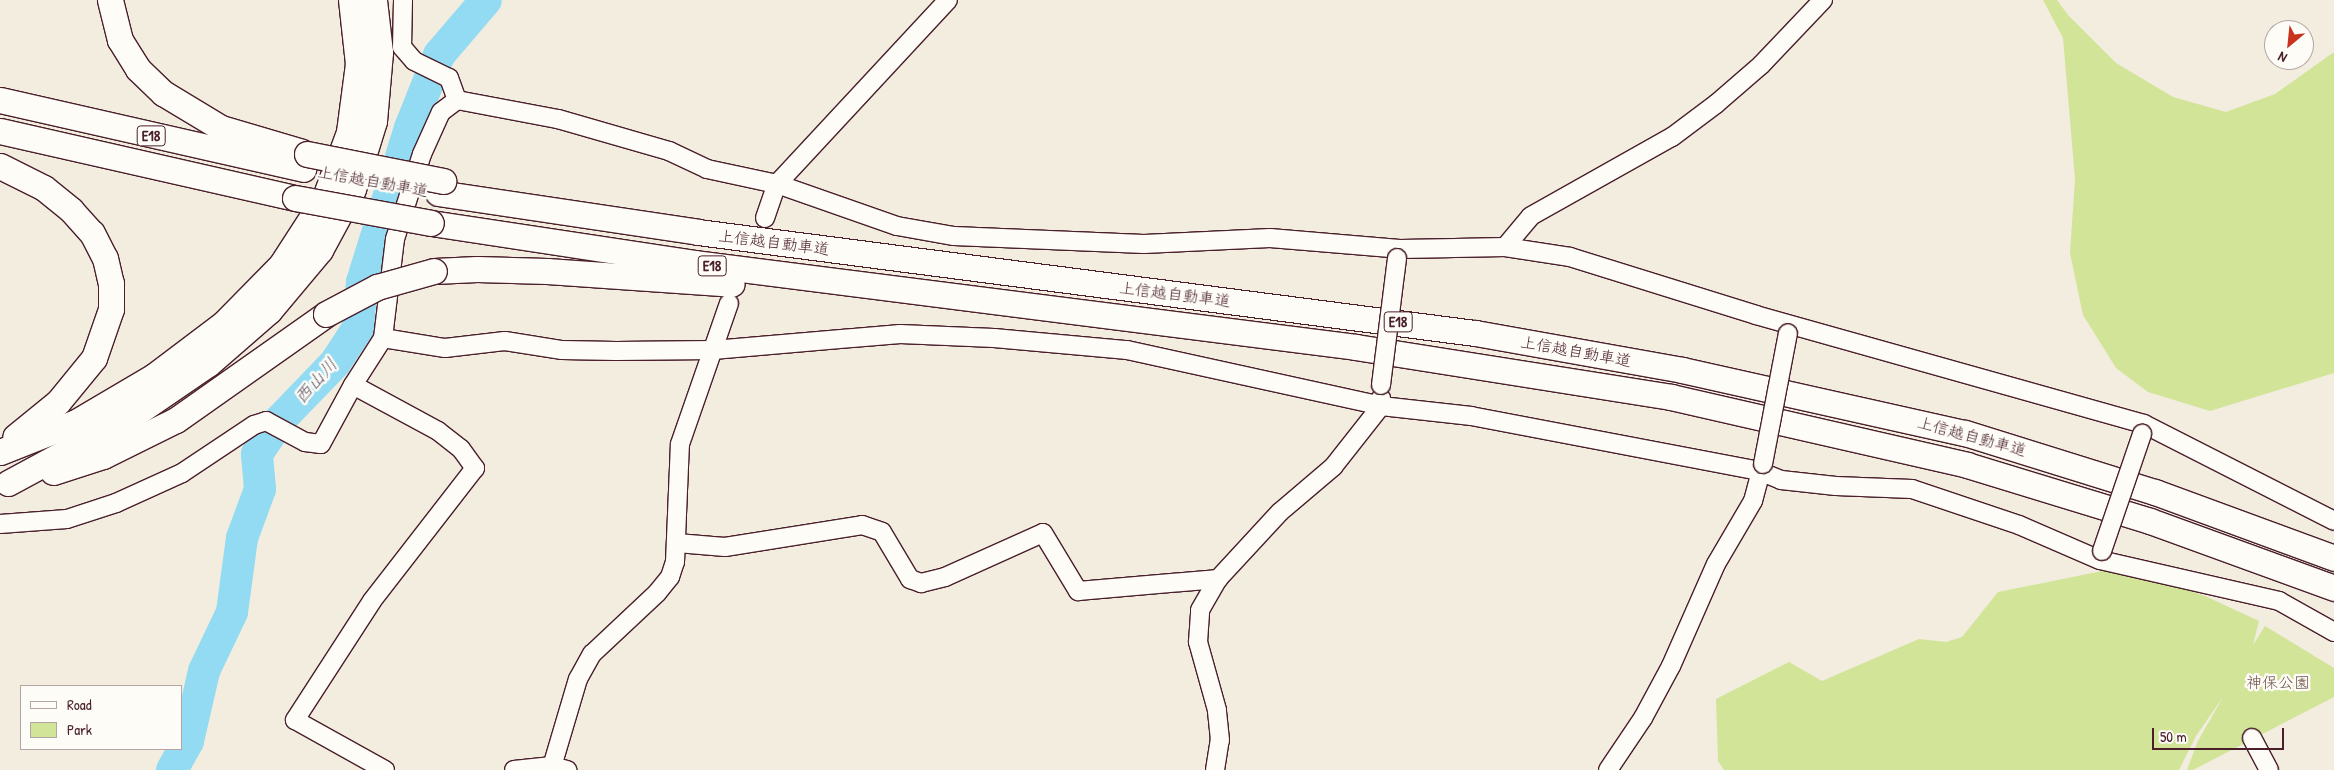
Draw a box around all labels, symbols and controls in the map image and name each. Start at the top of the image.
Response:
north arrow [2264,20,2314,70]
text: N [2274,48,2290,68]
road number: E18 [136,124,166,148]
street label: 上信越自動車道 [316,162,430,200]
street label: 上信越自動車道 [717,226,831,258]
road number: E18 [697,254,727,278]
street label: 上信越自動車道 [1118,278,1232,310]
road number: E18 [1383,310,1413,334]
street label: 上信越自動車道 [1519,332,1633,370]
water label: 西山川 [290,354,342,408]
street label: 上信越自動車道 [1915,412,2029,460]
park label: 神保公園 [2246,672,2310,692]
legend [20,685,182,750]
text: Road [67,694,92,715]
scale bar [2154,718,2286,750]
text: Park [67,719,92,740]
text: 50 m [2160,726,2187,747]

